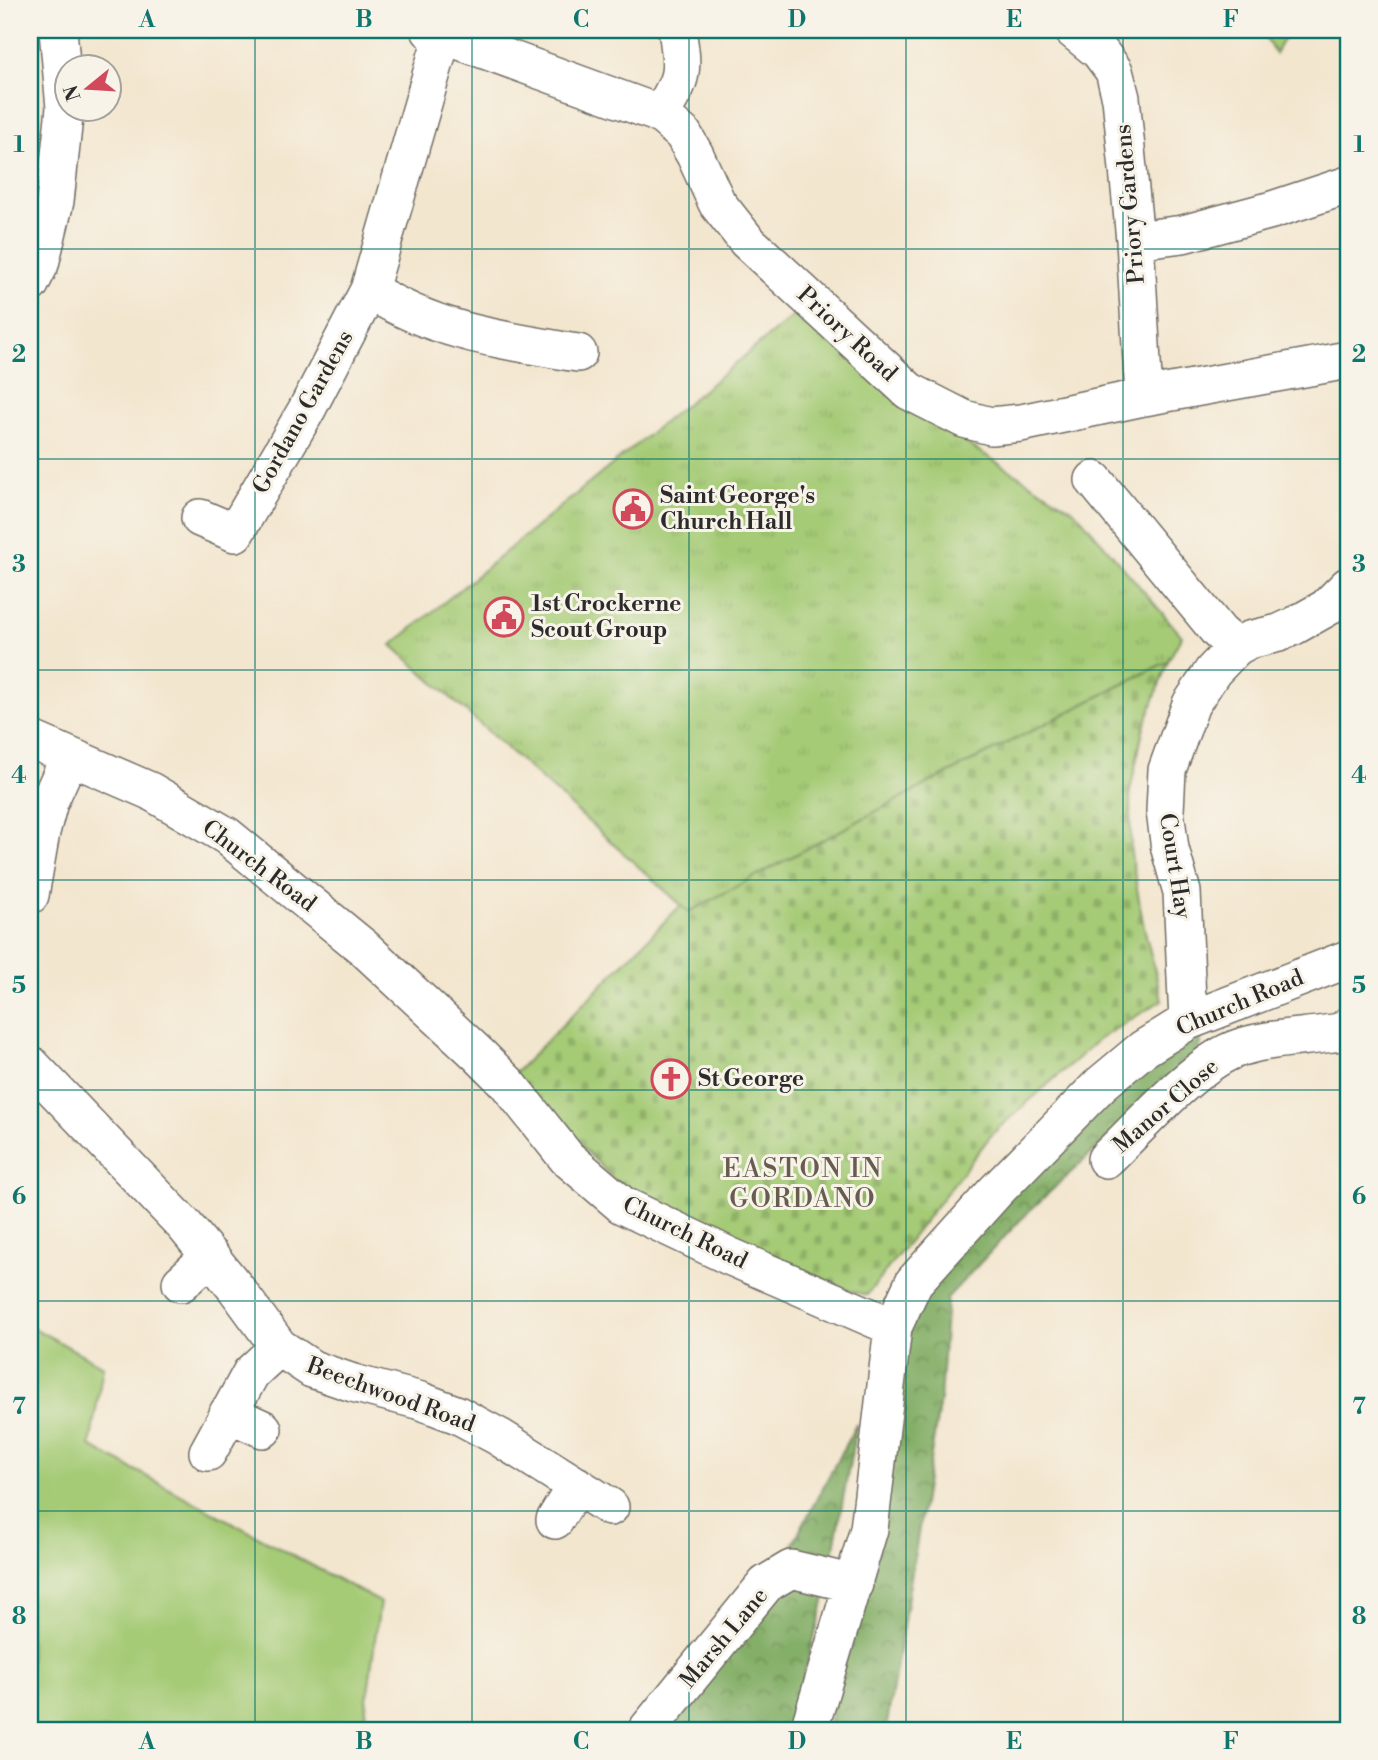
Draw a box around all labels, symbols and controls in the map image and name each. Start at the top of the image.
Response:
text: A [138,6,156,34]
text: B [355,6,373,34]
text: C [573,6,589,34]
text: D [788,6,806,34]
text: E [1006,6,1022,34]
text: F [1223,6,1239,34]
north arrow [52,52,122,122]
text: N [59,82,87,104]
street label: Priory Gardens [1109,123,1151,285]
text: 1 [13,131,25,159]
text: 1 [1353,131,1365,159]
street label: Priory Road [791,281,903,387]
street label: Gordano Gardens [247,325,359,499]
text: 2 [12,341,26,369]
text: 2 [1352,341,1366,369]
place label: Saint George's Church Hall [660,482,815,536]
public building icon: Saint George's Church Hall [612,488,654,530]
text: 3 [12,551,26,579]
text: 3 [1352,551,1366,579]
place label: 1st Crockerne Scout Group [531,590,681,644]
public building icon: 1st Crockerne Scout Group [483,596,525,638]
text: 4 [11,762,27,790]
text: 4 [1351,762,1367,790]
street label: Court Hay [1153,811,1197,922]
street label: Church Road [196,814,322,918]
street label: Church Road [1172,964,1308,1042]
text: 5 [12,972,26,1000]
text: 5 [1352,972,1366,1000]
street label: Manor Close [1108,1053,1224,1159]
church icon: St George [650,1058,692,1100]
place label: St George [698,1065,804,1093]
district label: EASTON IN GORDANO [723,1153,883,1215]
text: 6 [12,1183,26,1211]
text: 6 [1352,1183,1366,1211]
street label: Church Road [618,1191,752,1275]
street label: Beechwood Road [302,1351,479,1438]
text: 7 [12,1393,26,1421]
text: 7 [1352,1393,1366,1421]
street label: Marsh Lane [674,1582,774,1694]
text: 8 [12,1603,26,1631]
text: 8 [1352,1603,1366,1631]
text: A [138,1728,156,1756]
text: B [355,1728,373,1756]
text: C [573,1728,589,1756]
text: D [788,1728,806,1756]
text: E [1006,1728,1022,1756]
text: F [1223,1728,1239,1756]

